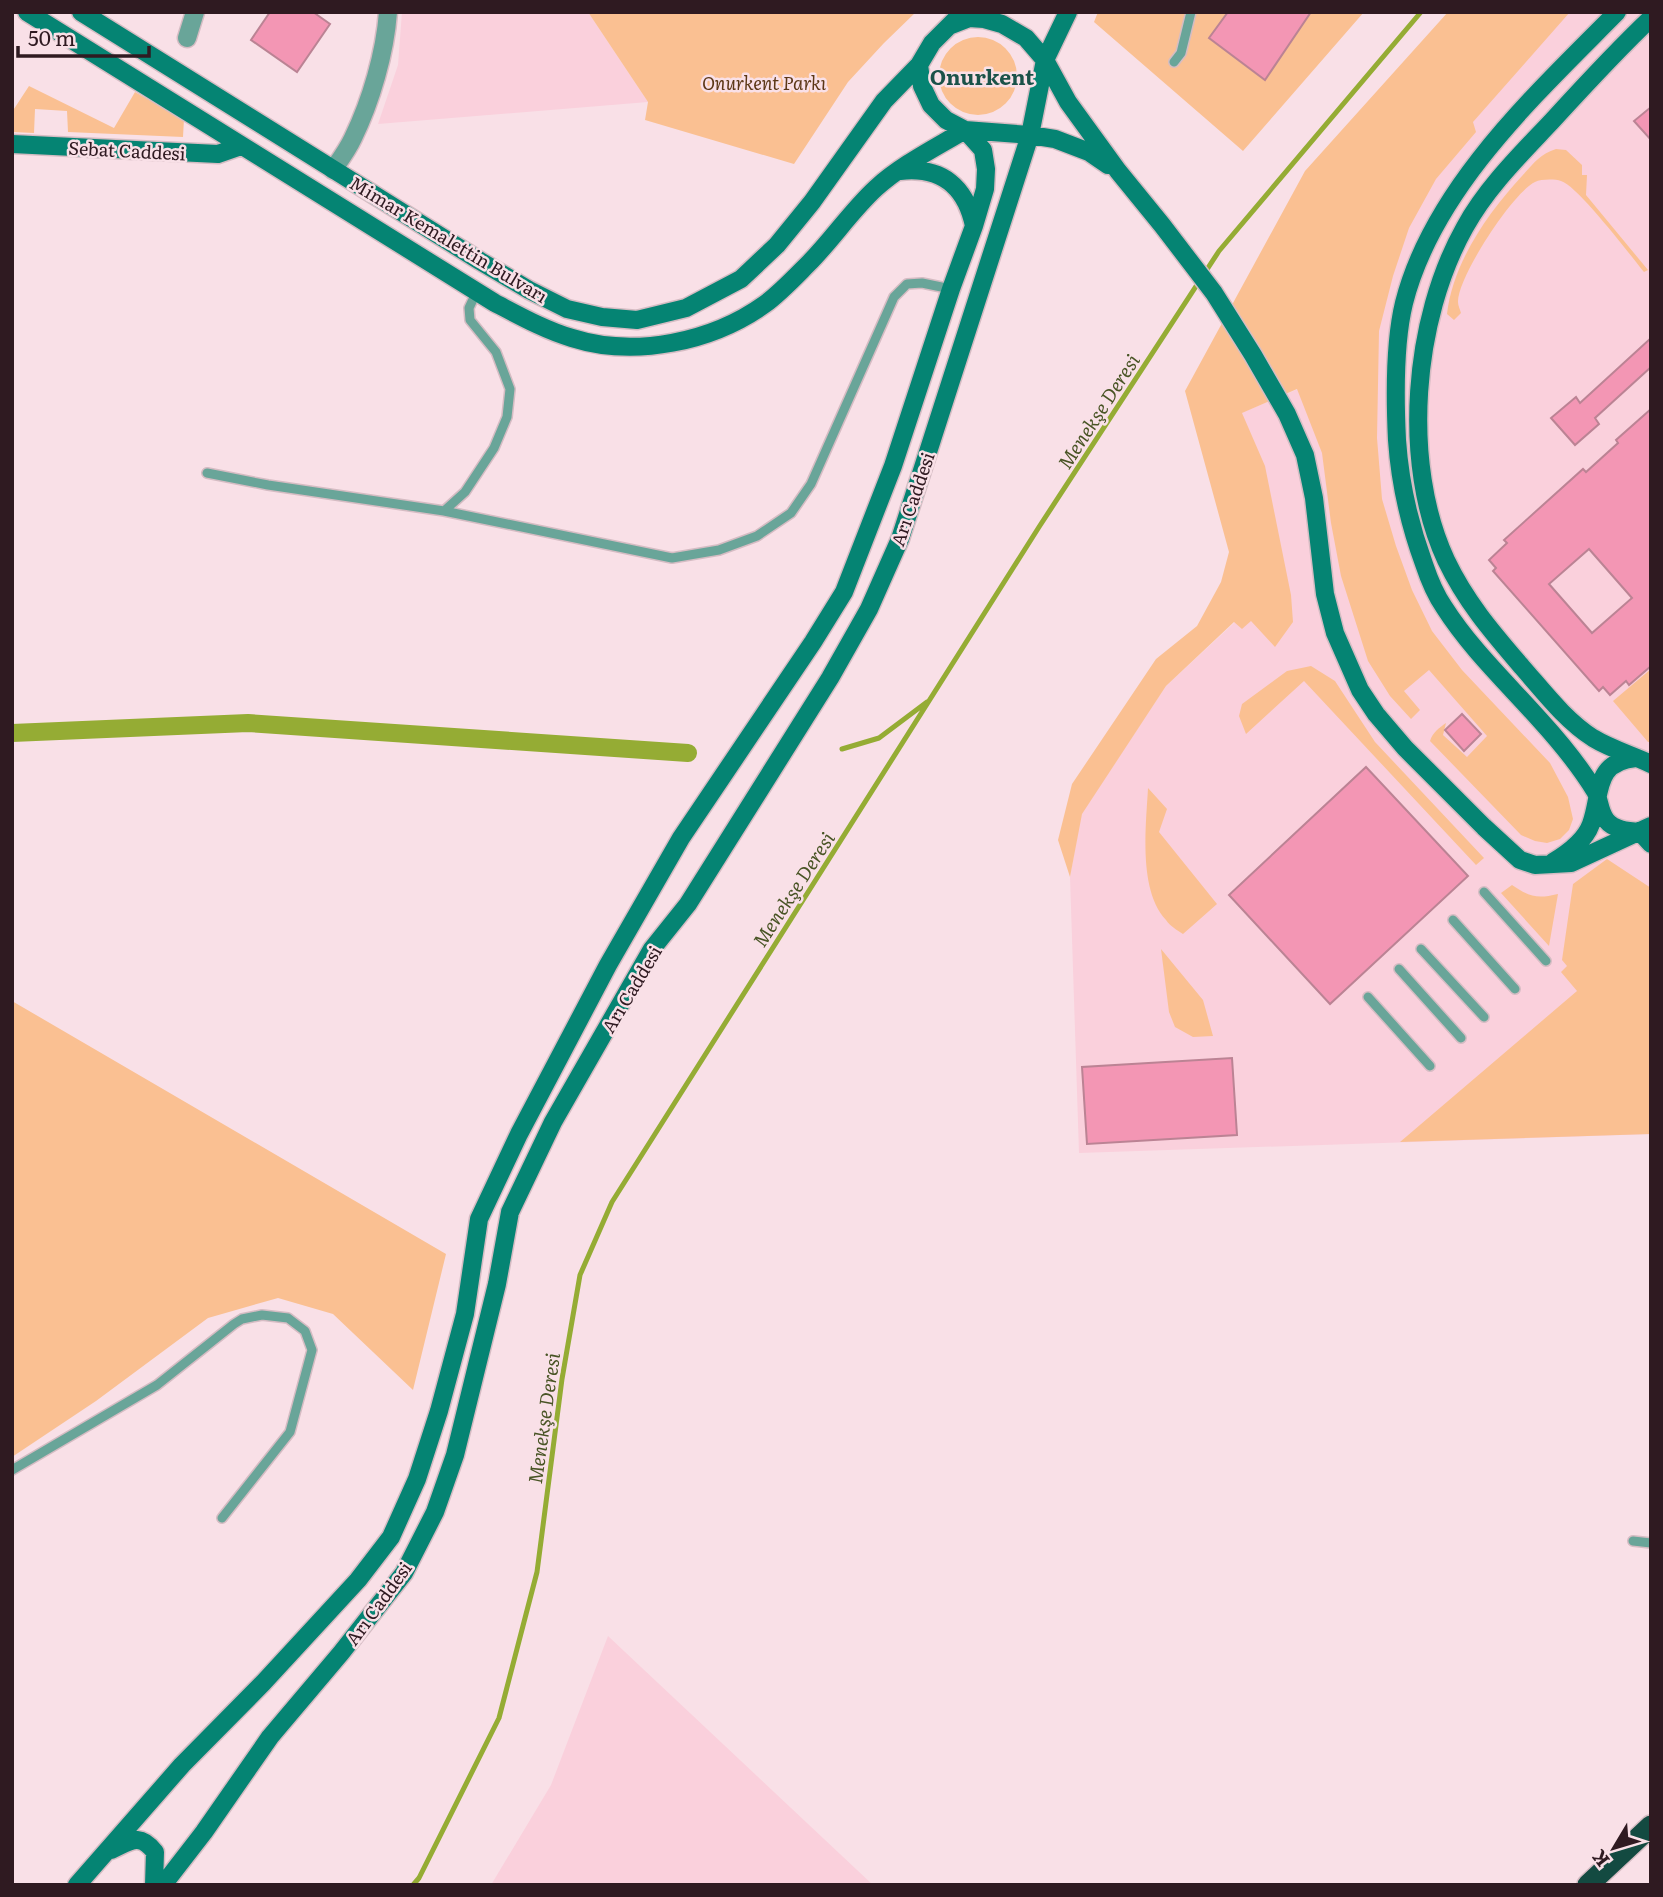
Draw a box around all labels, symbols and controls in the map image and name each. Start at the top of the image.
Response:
scale bar [18,14,149,58]
text: 50 m [28,21,75,52]
district label: Onurkent [930,60,1035,91]
park label: Onurkent Parkı [702,69,827,96]
street label: Sebat Caddesi [68,133,186,167]
street label: Mimar Kemalettin Bulvarı [345,169,553,309]
water label: Menekşe Deresi [1050,348,1146,474]
street label: Arı Caddesi [883,448,941,550]
water label: Menekşe Deresi [745,826,841,952]
street label: Arı Caddesi [594,940,668,1038]
water label: Menekşe Deresi [520,1350,566,1485]
street label: Arı Caddesi [338,1555,418,1651]
north arrow [1579,1813,1649,1883]
text: K [1584,1845,1615,1874]

